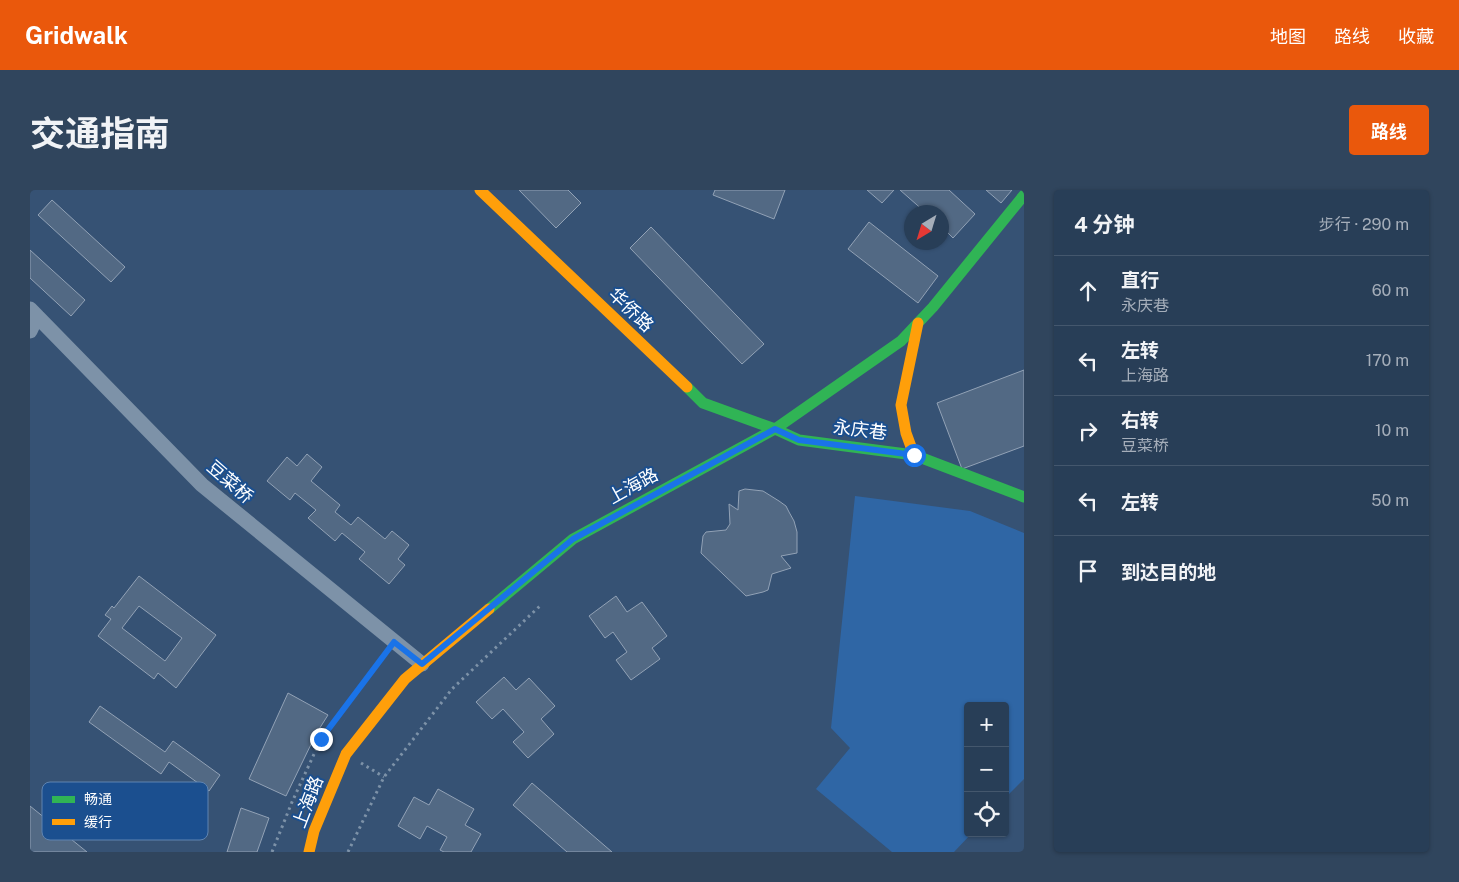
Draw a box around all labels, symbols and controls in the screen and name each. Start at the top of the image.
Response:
text: Gridwalk [25,21,128,49]
text: 地图 [1270,26,1306,47]
text: 路线 [1334,26,1370,47]
text: 收藏 [1398,26,1434,47]
button: 路线 [1349,105,1429,155]
text: 交通指南 [30,113,170,154]
north arrow [904,205,949,250]
text: 4 分钟 [1074,212,1135,237]
text: 步行 · 290 m [1319,215,1409,234]
text: 直行 [1121,269,1159,291]
icon: ahead [1074,277,1102,305]
text: 60 m [1372,281,1409,300]
street label: 华侨路 [605,283,658,336]
text: 永庆巷 [1121,296,1169,315]
text: 左转 [1121,339,1159,361]
icon: left [1074,347,1102,375]
text: 170 m [1366,351,1409,370]
text: 上海路 [1121,366,1169,385]
text: 右转 [1121,409,1159,431]
street label: 永庆巷 [832,416,888,443]
icon: right [1074,417,1102,445]
text: 10 m [1375,421,1409,440]
text: 豆菜桥 [1121,436,1169,455]
route start [903,444,926,467]
street label: 豆菜桥 [203,456,258,507]
street label: 上海路 [604,463,661,508]
icon: left [1074,487,1102,515]
text: 左转 [1121,491,1159,513]
text: 50 m [1371,491,1409,510]
icon: arrive [1074,557,1102,585]
text: 到达目的地 [1121,561,1216,583]
map controls [964,702,1009,837]
button: + [964,702,1009,747]
route end [310,728,333,751]
button: − [964,747,1009,792]
street label: 上海路 [288,773,327,831]
legend [42,782,208,840]
text: 畅通 [84,791,112,807]
button: locate [964,792,1009,837]
text: 缓行 [84,814,112,830]

